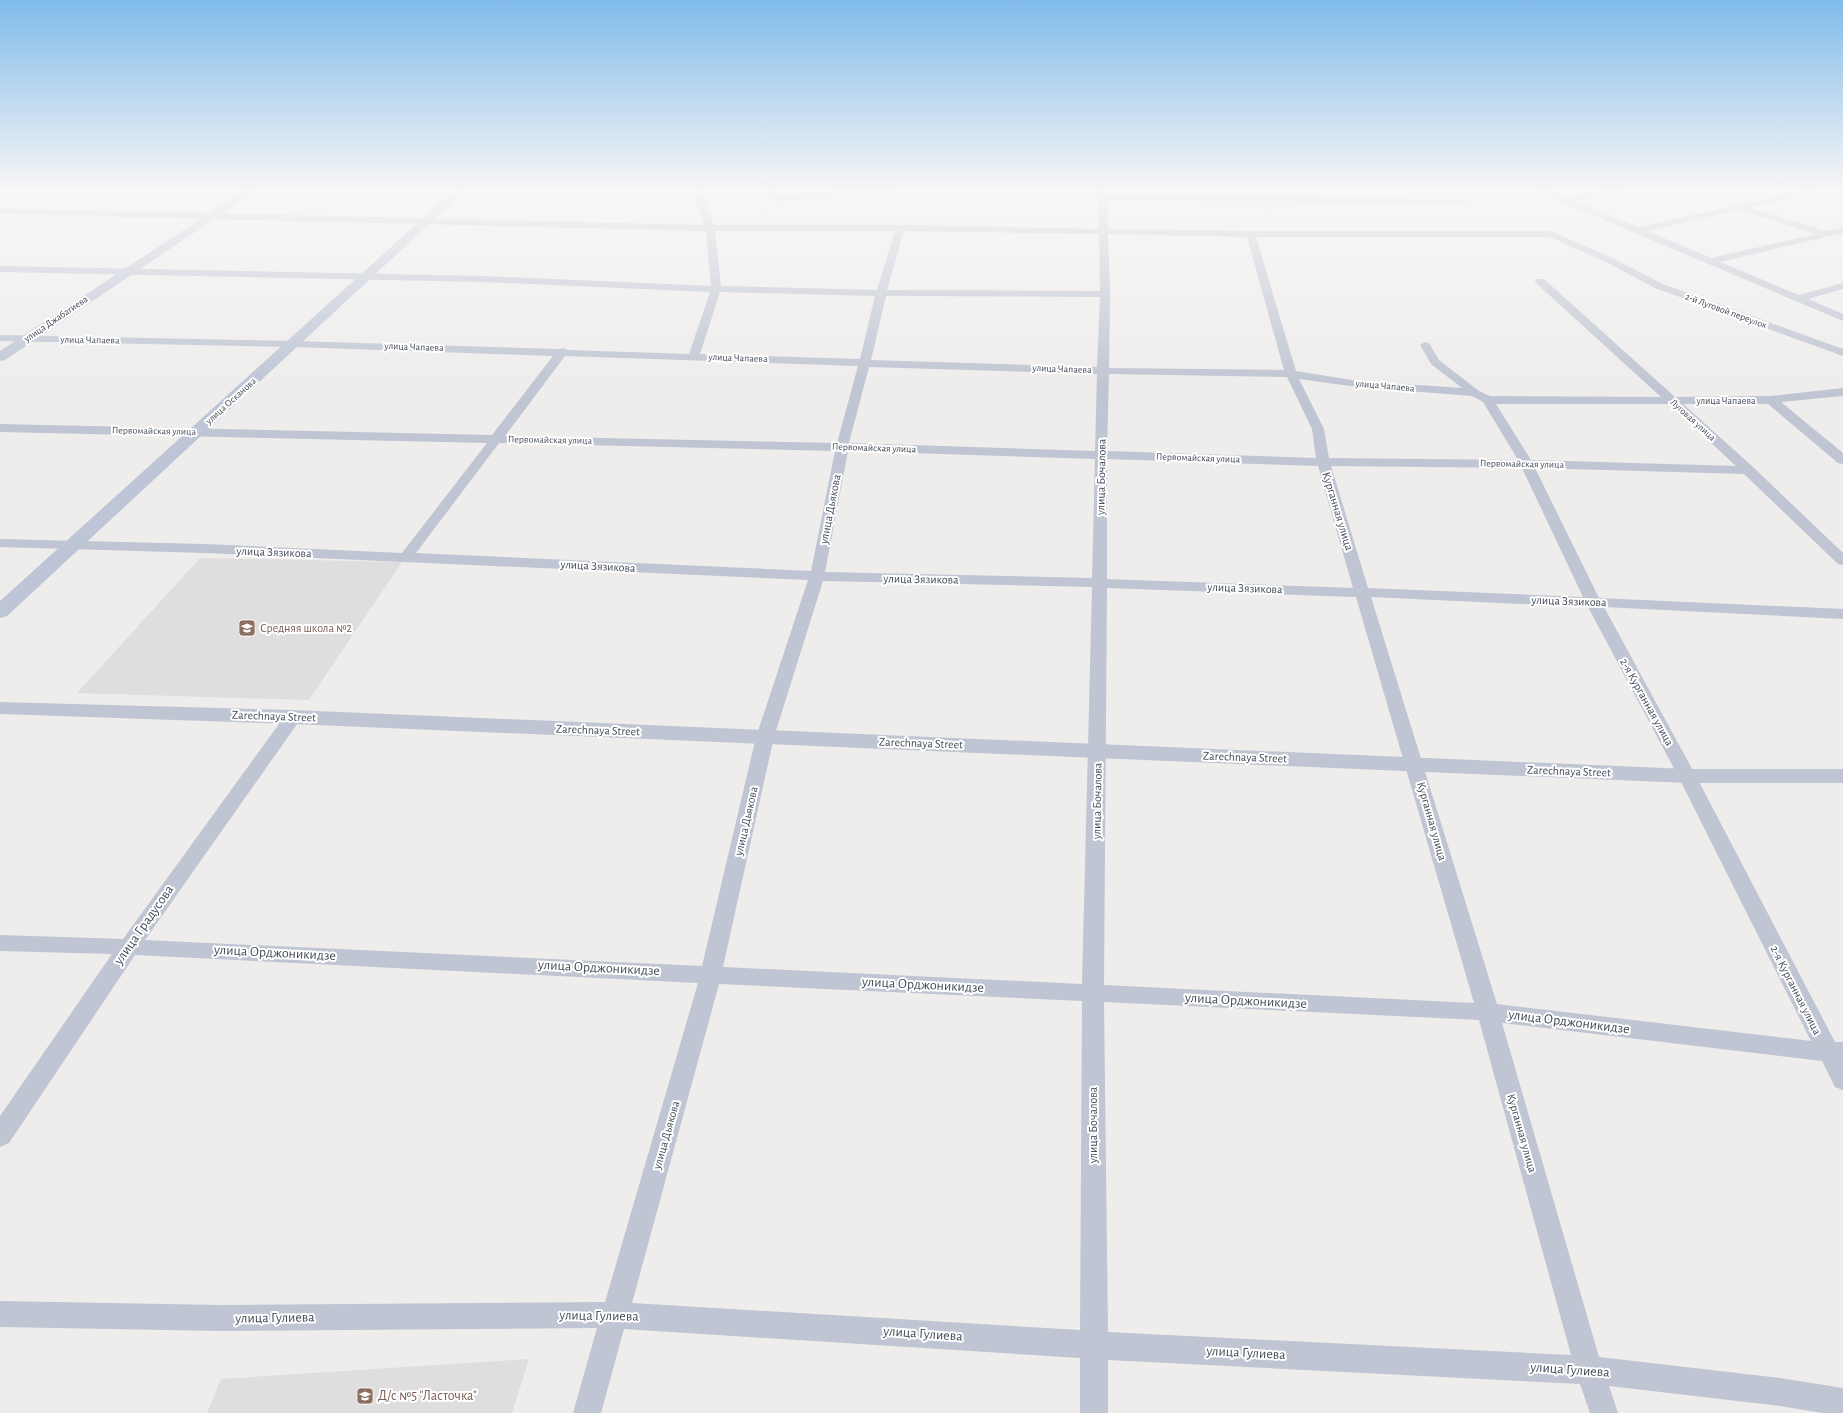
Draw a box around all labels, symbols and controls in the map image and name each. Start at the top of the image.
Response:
street label: 2-й Луговой переулок [1684,292,1769,331]
street label: улица Джабагиева [21,294,90,345]
street label: улица Чапаева [59,334,120,346]
street label: улица Чапаева [383,341,444,353]
street label: улица Чапаева [707,352,768,364]
street label: улица Чапаева [1031,363,1092,375]
street label: улица Осканова [203,375,259,427]
street label: улица Чапаева [1354,378,1415,394]
street label: улица Чапаева [1695,396,1756,406]
street label: Луговая улица [1668,397,1718,443]
street label: Первомайская улица [112,425,197,437]
street label: Первомайская улица [508,434,593,446]
street label: улица Бочалова [1094,438,1109,516]
street label: Первомайская улица [832,442,917,454]
street label: Первомайская улица [1156,452,1241,464]
street label: Первомайская улица [1480,458,1565,470]
street label: Курганная улица [1319,470,1356,553]
street label: улица Дьякова [817,473,844,546]
street label: улица Зязикова [235,545,312,560]
street label: улица Зязикова [559,558,636,575]
street label: улица Зязикова [882,572,959,587]
street label: улица Зязикова [1206,581,1283,596]
street label: улица Зязикова [1530,594,1607,609]
school or university icon: Средняя школа №2 [237,618,257,638]
place label: Средняя школа №2 [260,622,352,634]
street label: 2-я Курганная улица [1617,656,1676,749]
street label: Zarechnaya Street [232,709,316,724]
street label: Zarechnaya Street [556,723,640,738]
street label: Zarechnaya Street [879,736,963,751]
street label: Zarechnaya Street [1203,750,1287,765]
street label: улица Бочалова [1090,762,1105,840]
street label: Zarechnaya Street [1527,764,1611,779]
street label: Курганная улица [1414,780,1449,863]
street label: улица Дьякова [732,785,761,858]
street label: улица Градусова [111,882,177,968]
street label: улица Орджоникидзе [213,943,336,963]
street label: 2-я Курганная улица [1767,944,1824,1037]
street label: улица Орджоникидзе [537,958,660,978]
street label: улица Орджоникидзе [861,975,984,995]
street label: улица Орджоникидзе [1184,991,1307,1011]
street label: улица Орджоникидзе [1507,1007,1630,1036]
street label: улица Бочалова [1087,1086,1100,1164]
street label: Курганная улица [1504,1092,1539,1175]
street label: улица Дьякова [650,1099,683,1172]
street label: улица Гулиева [558,1308,639,1324]
street label: улица Гулиева [234,1310,315,1326]
street label: улица Гулиева [882,1324,964,1344]
street label: улица Гулиева [1205,1344,1287,1362]
street label: улица Гулиева [1529,1360,1611,1380]
school or university icon: Д/с №5 "Ласточка" [355,1386,375,1406]
place label: Д/с №5 "Ласточка" [378,1389,477,1403]

